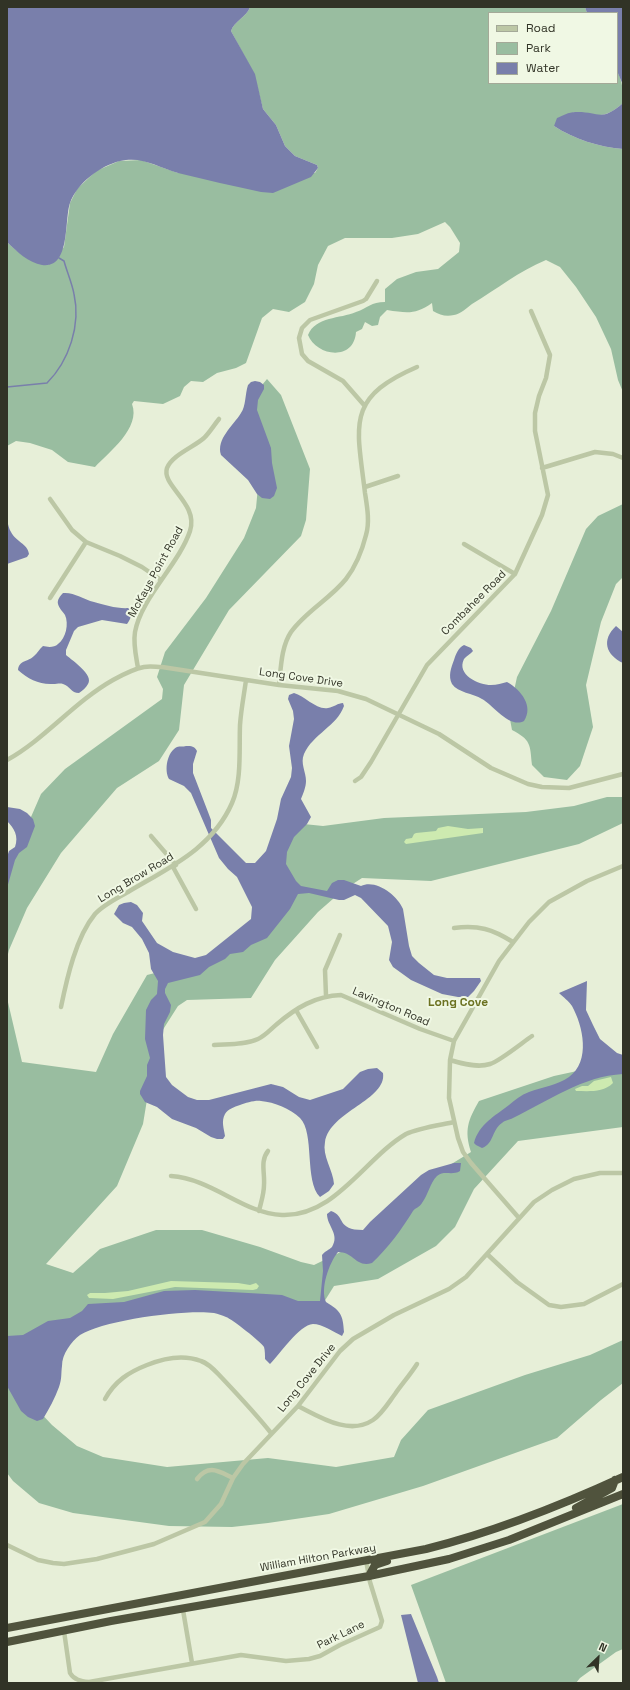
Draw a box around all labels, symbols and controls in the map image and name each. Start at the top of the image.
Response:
legend [488,12,618,84]
text: Road [526,20,555,36]
text: Park [526,40,551,56]
text: Water [526,60,560,76]
street label: McKays Point Road [126,524,186,620]
street label: Combahee Road [439,568,509,638]
street label: Long Cove Drive [258,666,344,690]
street label: Long Brow Road [96,850,176,906]
street label: Lavington Road [350,985,432,1029]
district label: Long Cove [428,996,488,1010]
street label: Long Cove Drive [275,1341,339,1415]
street label: William Hilton Parkway [259,1541,377,1575]
street label: Park Lane [315,1618,367,1652]
north arrow [578,1638,618,1678]
text: N [597,1639,609,1655]

